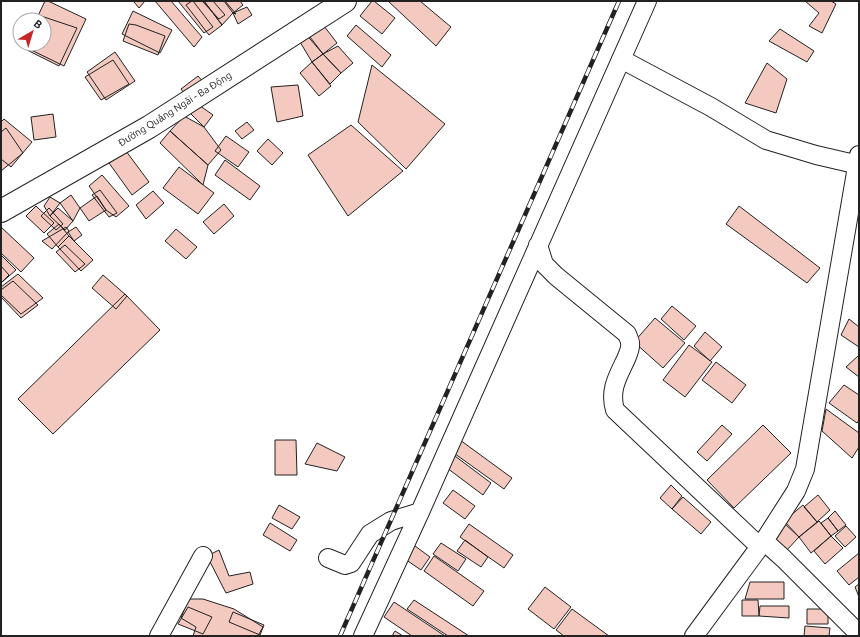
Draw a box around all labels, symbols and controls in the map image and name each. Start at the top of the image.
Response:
north arrow [12,12,52,52]
text: B [32,17,45,31]
street label: Đường Quảng Ngãi - Ba Động [116,69,234,149]

